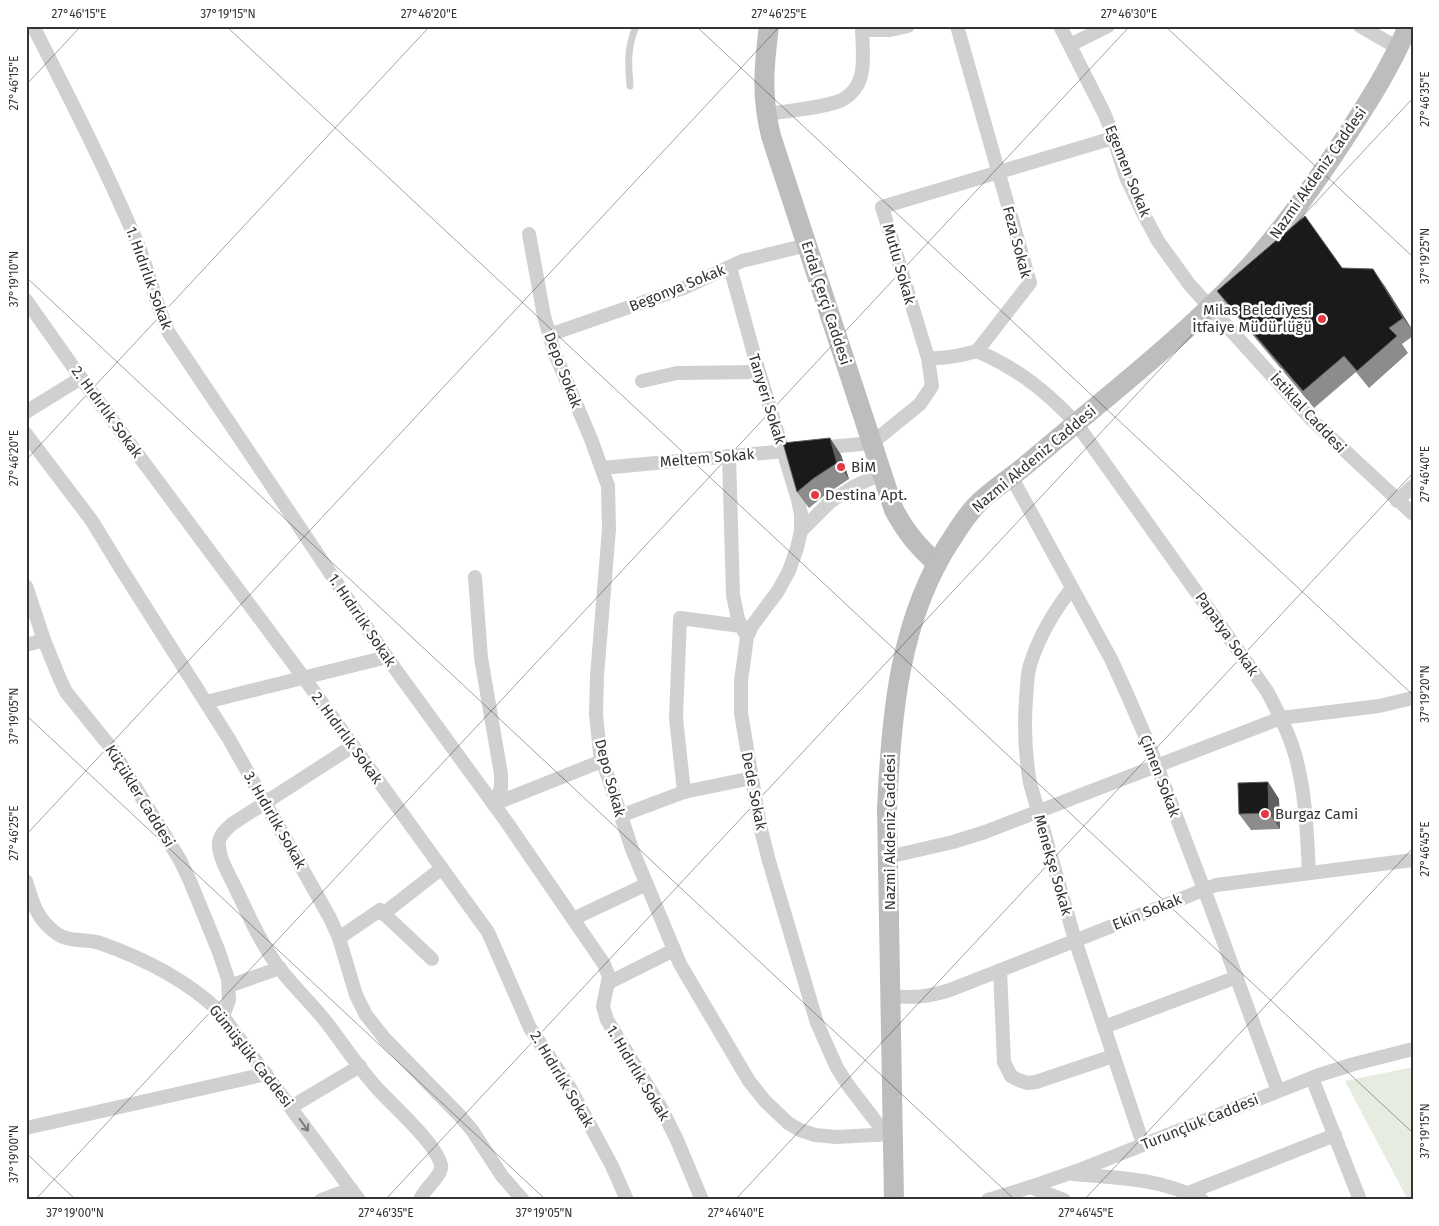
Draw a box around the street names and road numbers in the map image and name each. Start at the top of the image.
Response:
street label: Nazmi Akdeniz Caddesi [1266,104,1370,242]
street label: Egemen Sokak [1101,122,1155,220]
street label: Feza Sokak [999,204,1035,280]
street label: Mutlu Sokak [879,222,919,307]
street label: 1. Hıdırlık Sokak [122,224,176,332]
street label: Erdal Çerçi Caddesi [797,239,855,367]
street label: Begonya Sokak [626,260,728,315]
street label: Depo Sokak [540,330,586,411]
street label: Tanyeri Sokak [745,352,789,447]
street label: 2. Hıdırlık Sokak [68,363,146,462]
street label: İstiklal Caddesi [1266,369,1350,457]
street label: Nazmi Akdeniz Caddesi [968,402,1100,516]
street label: Meltem Sokak [659,445,755,471]
street label: 1. Hıdırlık Sokak [324,570,400,670]
street label: Papatya Sokak [1192,589,1263,679]
street label: 2. Hıdırlık Sokak [308,689,386,788]
street label: Çimen Sokak [1136,732,1184,820]
street label: Depo Sokak [591,737,629,819]
street label: Küçükler Caddesi [101,742,179,850]
street label: Dede Sokak [738,750,770,832]
street label: Nazmi Akdeniz Caddesi [881,754,899,910]
street label: 3. Hıdırlık Sokak [240,768,310,872]
street label: Menekşe Sokak [1030,813,1076,918]
street label: Ekin Sokak [1110,890,1184,934]
street label: Gümüşlük Caddesi [205,1001,297,1111]
street label: 1. Hıdırlık Sokak [602,1022,674,1124]
street label: 2. Hıdırlık Sokak [526,1028,598,1131]
street label: Turunçluk Caddesi [1139,1090,1261,1154]

